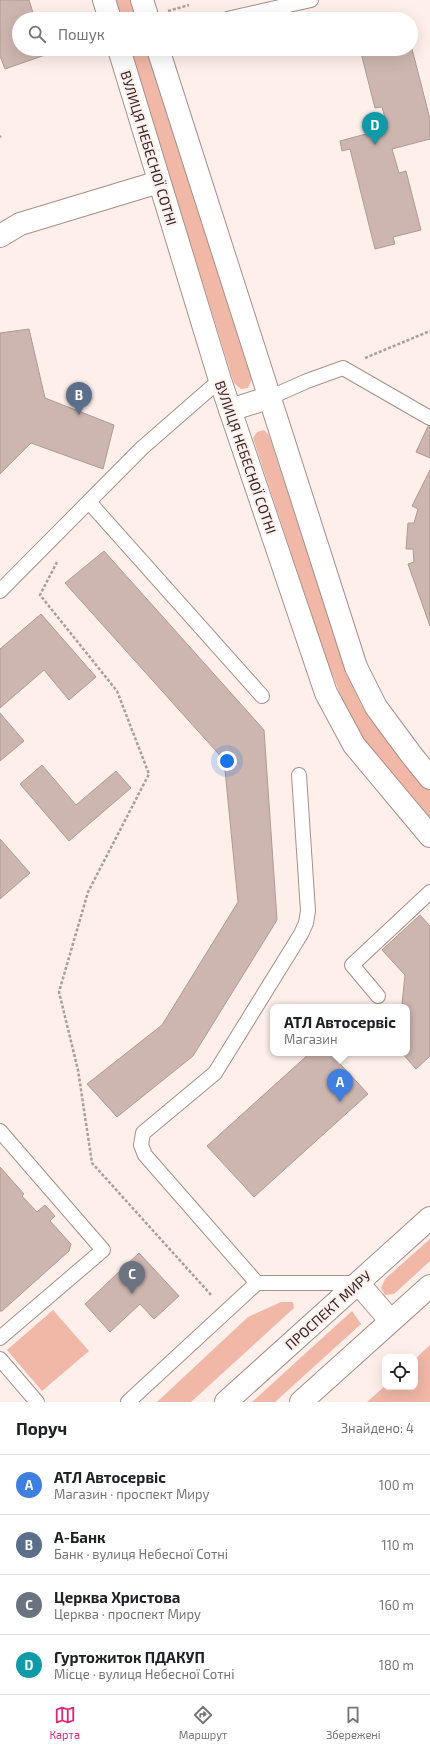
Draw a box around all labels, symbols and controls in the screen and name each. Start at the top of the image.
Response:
search box [12,12,418,56]
icon: search [26,23,48,45]
text: Пошук [58,25,105,43]
street label: ВУЛИЦЯ НЕБЕСНОЇ СОТНІ [117,69,181,227]
pin: D [362,112,388,145]
street label: ВУЛИЦЯ НЕБЕСНОЇ СОТНІ [212,378,280,536]
pin: B [66,382,92,415]
your location [217,751,237,771]
popup [270,1004,410,1056]
text: АТЛ Автосервіс [284,1013,396,1031]
text: Магазин [284,1031,337,1047]
pin: A [327,1069,353,1102]
pin: C [119,1261,145,1294]
street label: ПРОСПЕКТ МИРУ [281,1267,375,1353]
map controls [382,1354,418,1390]
button: locate [382,1354,418,1390]
text: Поруч [16,1418,67,1438]
text: Знайдено: 4 [341,1420,414,1436]
text: АТЛ Автосервіс [54,1468,166,1486]
text: A [25,1477,33,1493]
text: 100 m [379,1477,414,1493]
text: Магазин · проспект Миру [54,1486,209,1502]
text: А-Банк [54,1528,106,1546]
text: B [25,1537,33,1553]
text: 110 m [382,1537,414,1553]
text: Банк · вулиця Небесної Сотні [54,1546,228,1562]
text: Церква Христова [54,1588,180,1606]
text: C [25,1597,33,1613]
text: 160 m [379,1597,414,1613]
text: Церква · проспект Миру [54,1606,201,1622]
text: Гуртожиток ПДАКУП [54,1648,205,1666]
text: D [25,1657,33,1673]
text: 180 m [379,1657,414,1673]
text: Місце · вулиця Небесної Сотні [54,1666,234,1682]
tab: Карта [49,1704,80,1741]
tab: Маршрут [179,1704,227,1741]
tab: Збережені [326,1704,381,1741]

